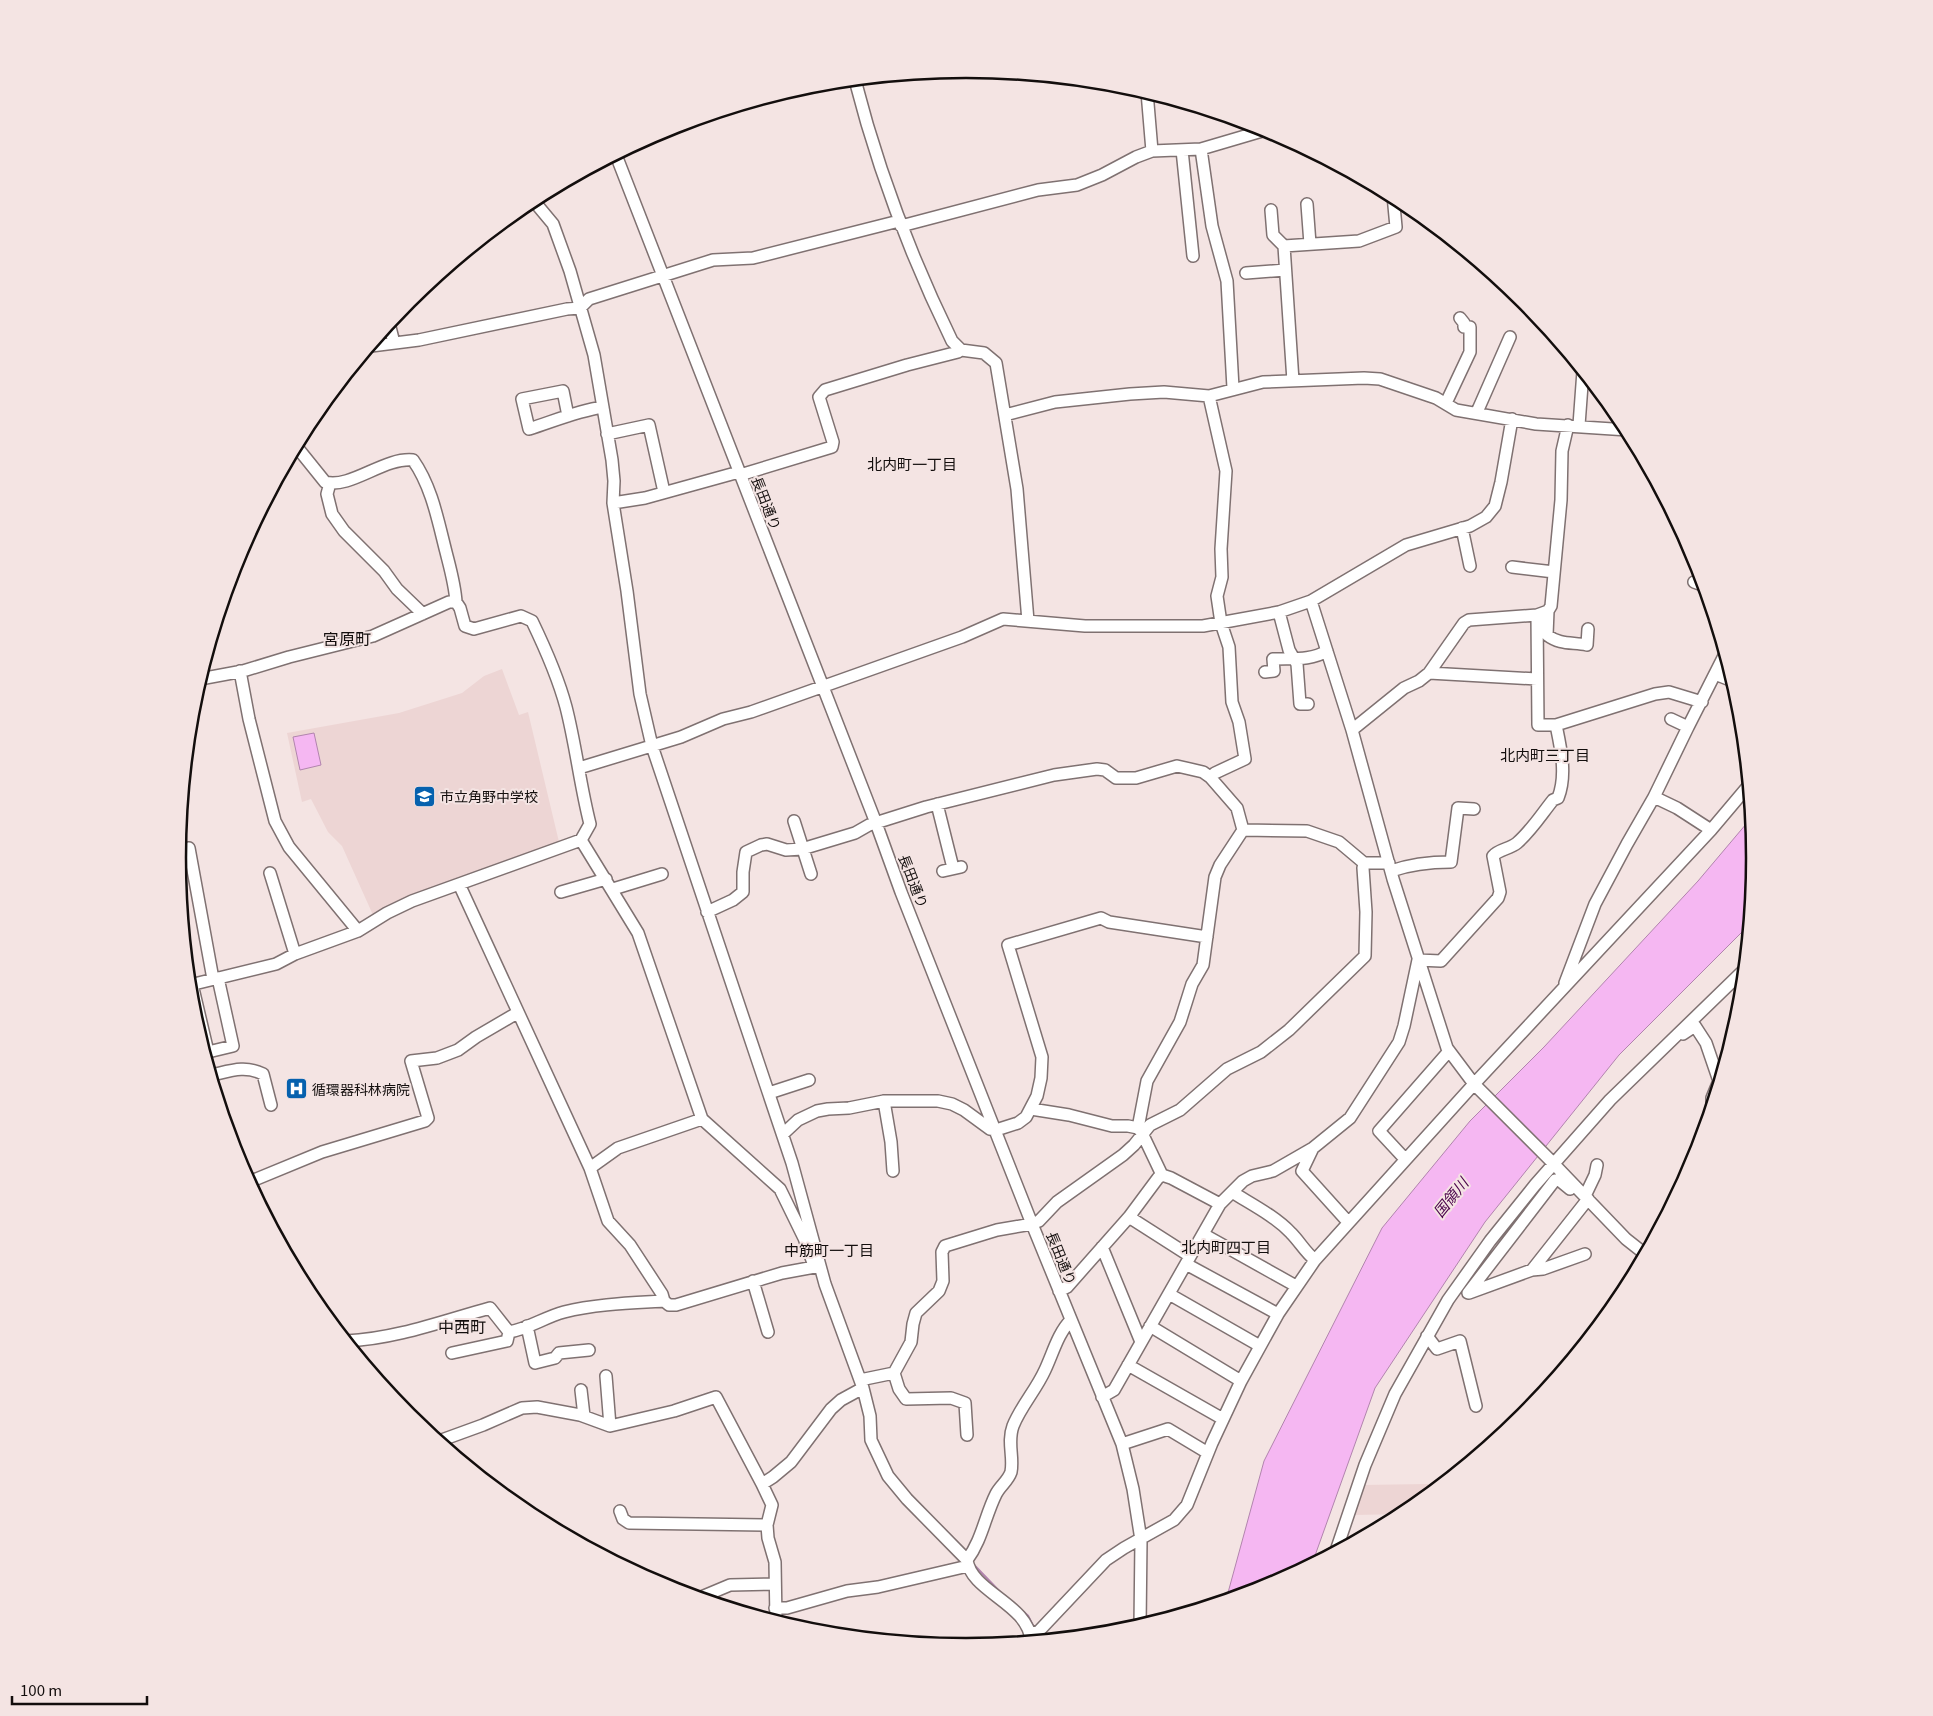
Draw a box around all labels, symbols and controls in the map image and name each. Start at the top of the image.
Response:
district label: 北内町一丁目 [867,453,957,474]
street label: 長田通り [748,473,786,533]
district label: 宮原町 [323,626,371,650]
district label: 北内町三丁目 [1500,744,1590,765]
school or university icon: 市立角野中学校 [412,784,436,808]
place label: 市立角野中学校 [440,786,538,806]
street label: 長田通り [895,851,933,911]
hospital icon: 循環器科林病院 [284,1077,308,1101]
place label: 循環器科林病院 [312,1079,410,1099]
water label: 国領川 [1428,1171,1474,1221]
street label: 長田通り [1042,1228,1082,1288]
district label: 北内町四丁目 [1181,1236,1271,1257]
district label: 中筋町一丁目 [784,1239,874,1260]
district label: 中西町 [438,1314,486,1338]
scale bar [12,1674,148,1706]
text: 100 m [20,1679,62,1700]

